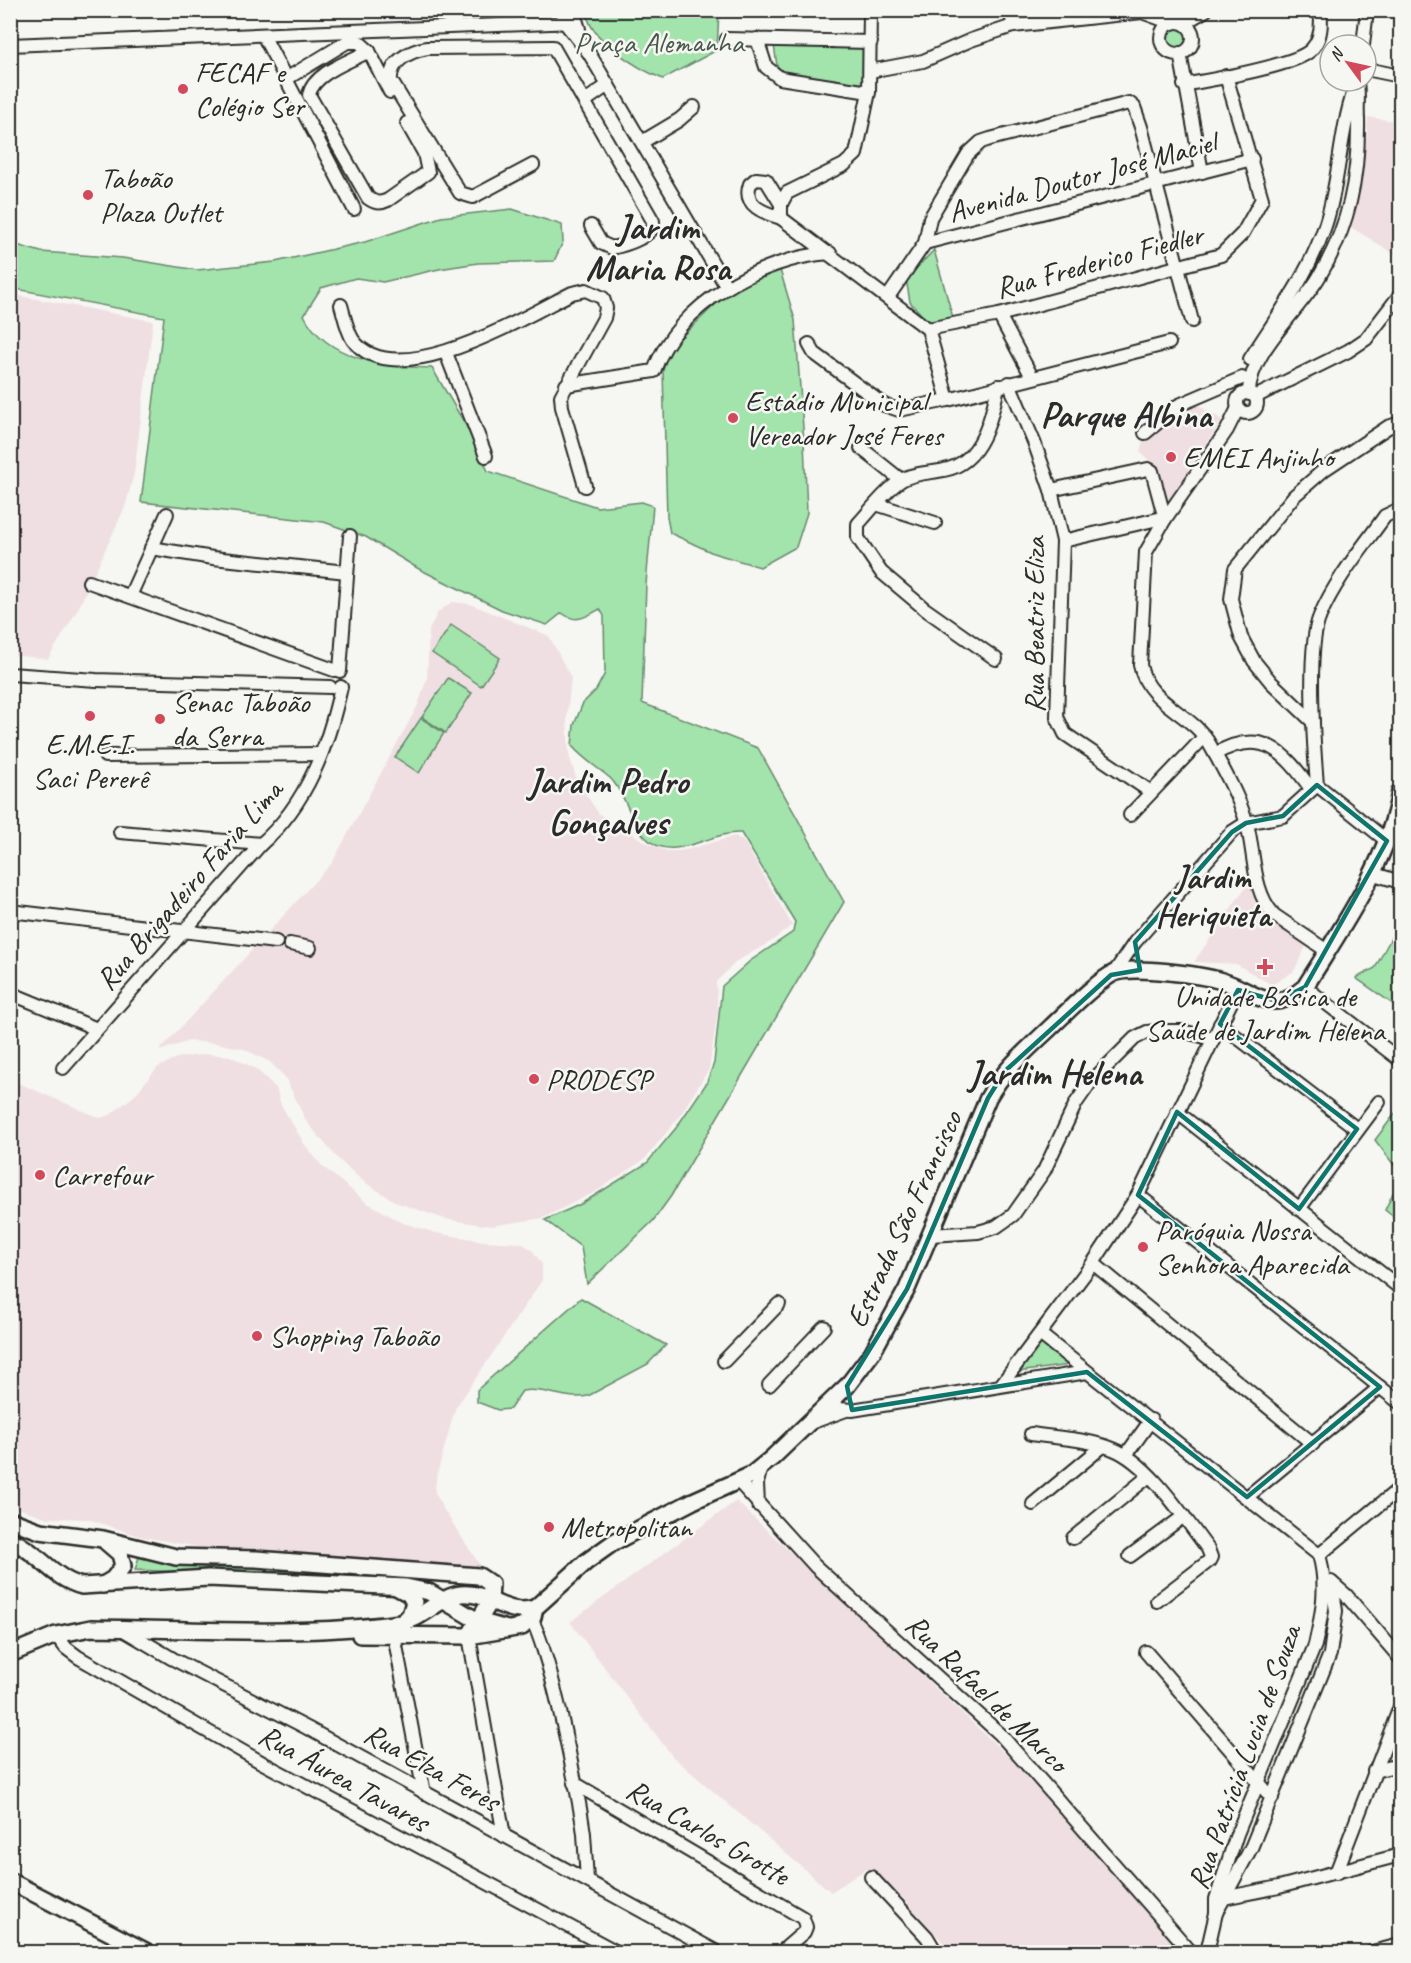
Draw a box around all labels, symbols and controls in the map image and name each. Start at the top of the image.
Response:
park label: Praça Alemanha [574,23,746,61]
north arrow [1318,33,1378,93]
text: N [1325,43,1349,65]
place label: FECAF e Colégio Ser [195,53,306,125]
marker: FECAF e Colégio Ser [176,82,190,96]
street label: Avenida Doutor José Maciel [944,122,1225,231]
place label: Taboão Plaza Outlet [100,159,225,231]
marker: Taboão Plaza Outlet [81,188,95,202]
district label: Jardim Maria Rosa [586,204,733,291]
street label: Rua Frederico Fiedler [991,214,1210,307]
place label: Estádio Municipal Vereador José Feres [745,382,945,454]
district label: Parque Albina [1040,392,1215,438]
marker: Estádio Municipal Vereador José Feres [726,411,740,425]
place label: EMEI Anjinho [1183,438,1337,476]
marker: EMEI Anjinho [1164,450,1178,464]
street label: Rua Beatriz Eliza [1015,535,1053,713]
place label: Senac Taboão da Serra [172,683,311,755]
marker: E.M.E.I. Saci Pererê [83,709,97,723]
marker: Senac Taboão da Serra [153,712,167,726]
place label: E.M.E.I. Saci Pererê [32,725,151,797]
district label: Jardim Pedro Gonçalves [525,758,691,845]
street label: Rua Brigadeiro Faria Lima [87,770,292,998]
district label: Jardim Heriquieta [1155,856,1274,936]
marker: Unidade Básica de Saúde de Jardim Helena [1256,958,1274,976]
place label: Unidade Básica de Saúde de Jardim Helena [1145,977,1387,1049]
district label: Jardim Helena [965,1050,1145,1096]
place label: PRODESP [546,1060,655,1098]
marker: PRODESP [527,1072,541,1086]
street label: Estrada São Francisco [837,1103,971,1333]
place label: Carrefour [52,1156,155,1194]
marker: Carrefour [33,1168,47,1182]
place label: Paróquia Nossa Senhora Aparecida [1155,1211,1350,1283]
marker: Paróquia Nossa Senhora Aparecida [1136,1240,1150,1254]
place label: Shopping Taboão [269,1317,440,1355]
marker: Shopping Taboão [250,1329,264,1343]
place label: Metropolitan [561,1508,693,1546]
marker: Metropolitan [542,1520,556,1534]
street label: Rua Rafael de Marco [898,1606,1079,1783]
street label: Rua Patrícia Lucia de Souza [1179,1617,1310,1894]
street label: Rua Elza Feres [358,1714,509,1821]
street label: Rua Áurea Tavares [252,1716,438,1842]
street label: Rua Carlos Grotte [620,1770,798,1895]

